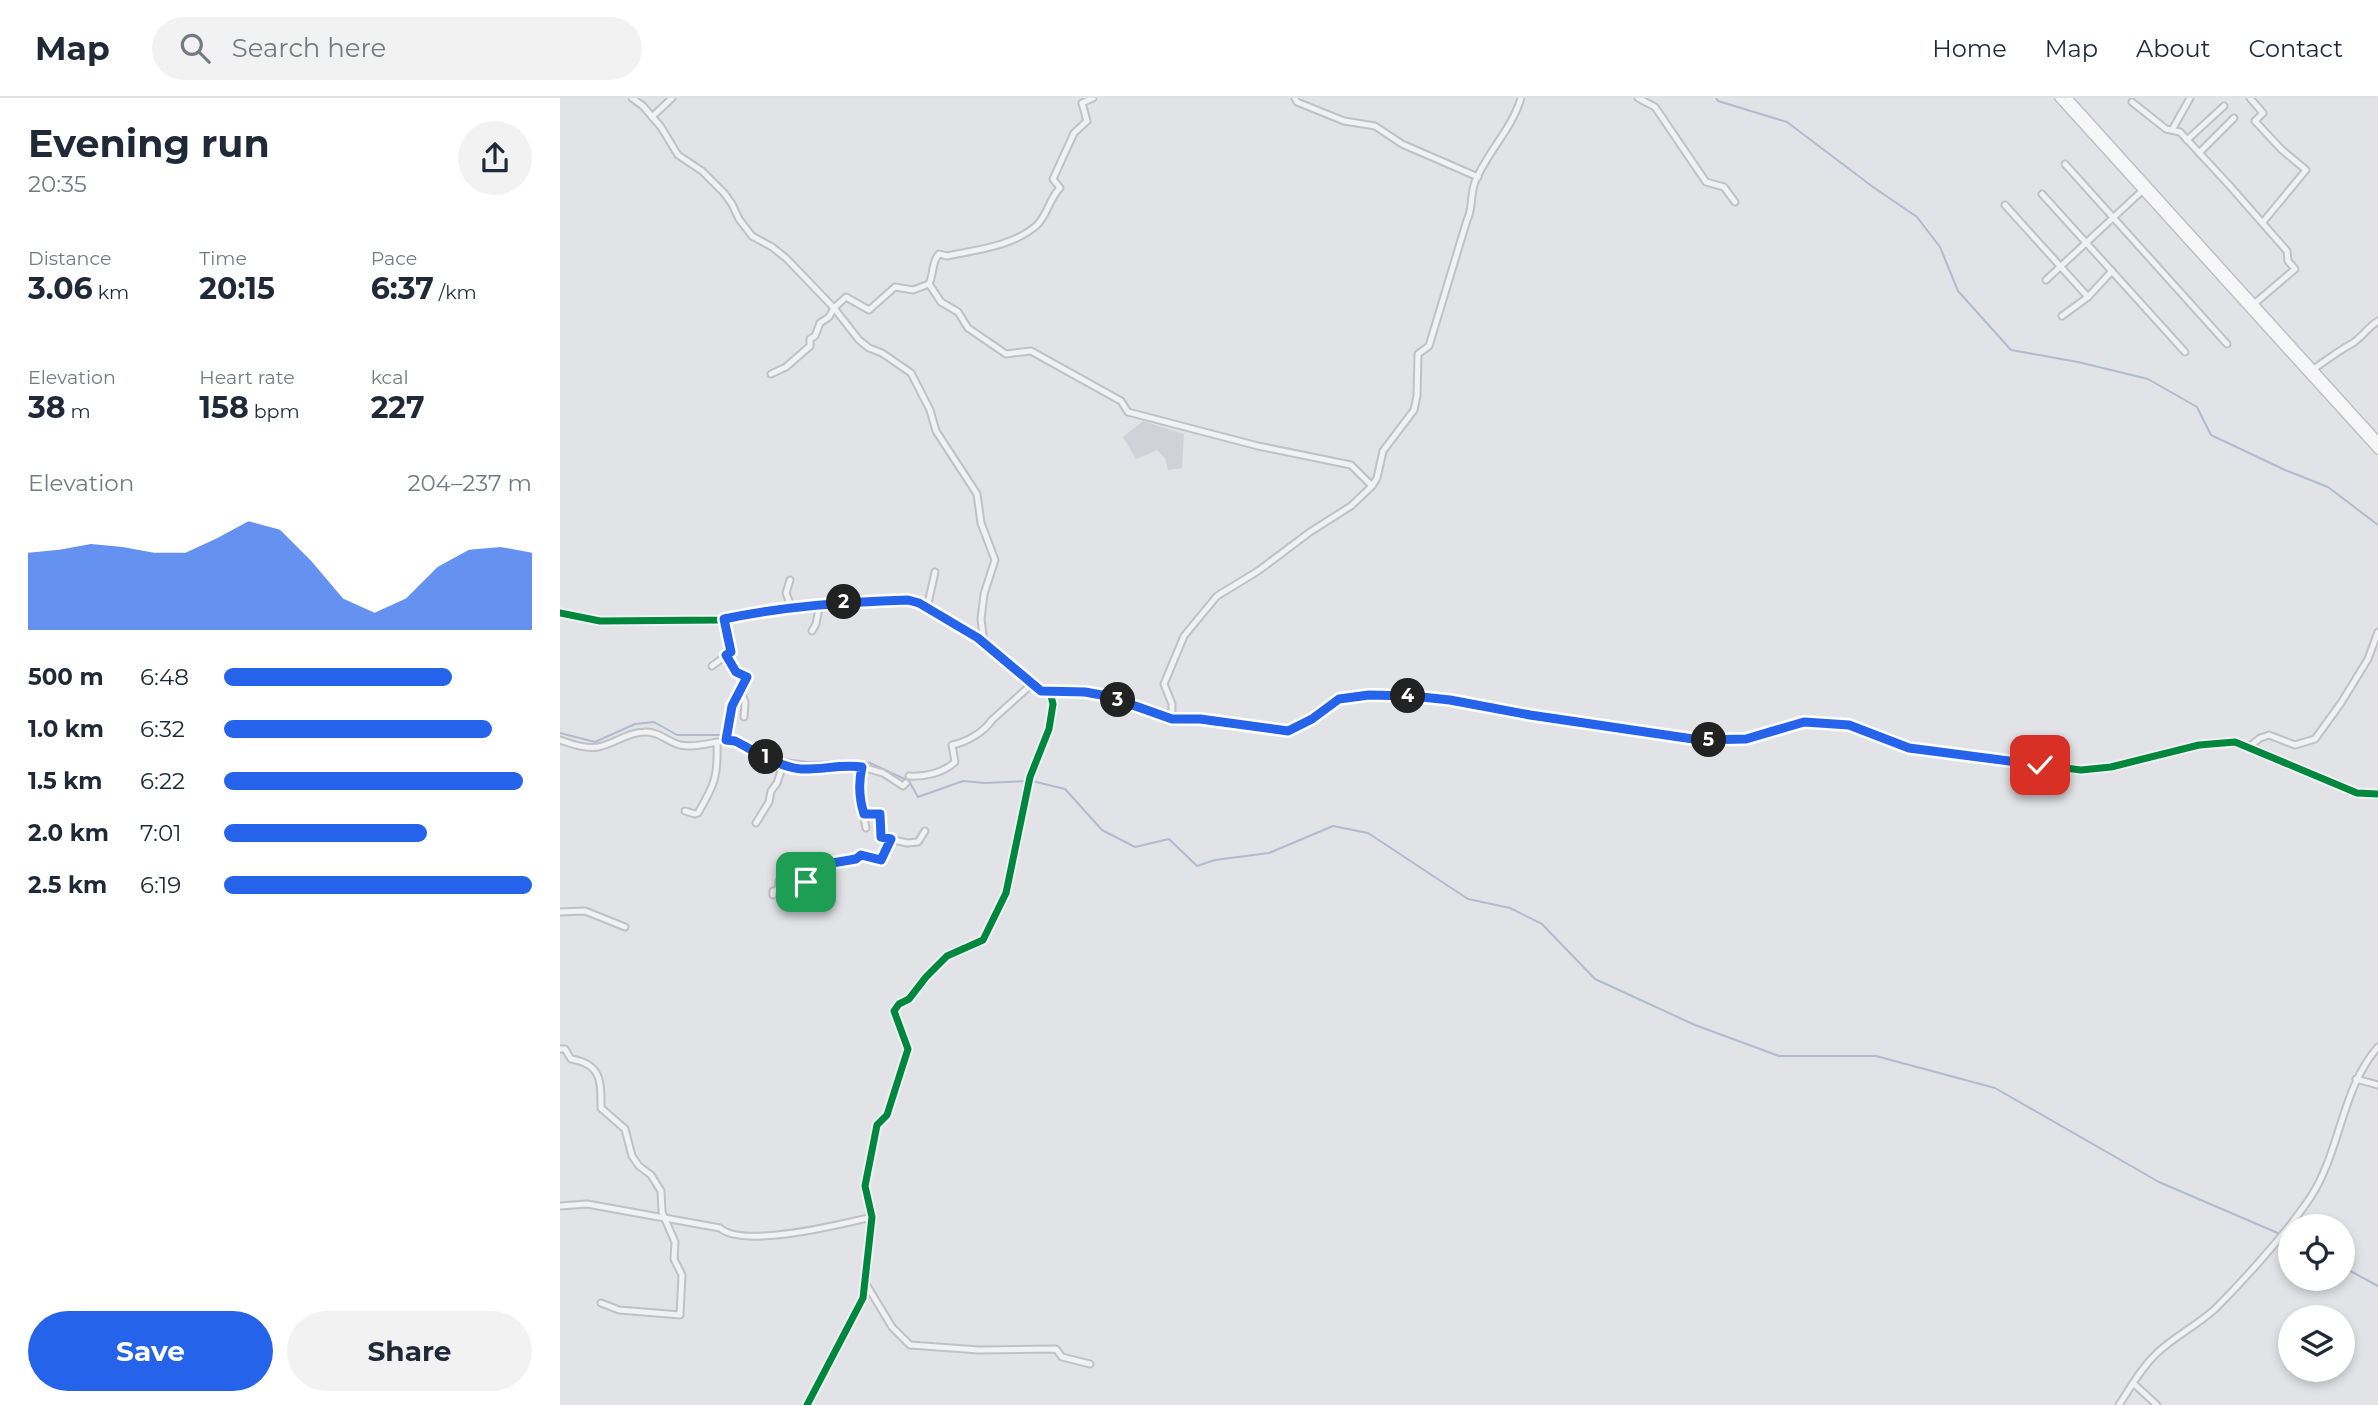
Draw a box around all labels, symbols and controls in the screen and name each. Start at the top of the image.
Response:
search box [152,17,642,80]
text: Map [35,28,110,68]
icon: search [176,29,214,67]
text: Search here [232,32,386,64]
text: Home [1932,34,2007,63]
text: Map [2045,34,2098,63]
text: About [2136,34,2210,63]
text: Contact [2248,34,2343,63]
text: Evening run [28,120,270,167]
button: share [458,121,532,195]
text: 20:35 [28,170,87,198]
text: Distance [28,247,111,270]
text: Time [199,247,247,270]
text: Pace [371,247,417,270]
text: 3.06 [28,270,93,307]
text: 20:15 [199,270,275,307]
text: 6:37 [371,270,434,307]
text: km [93,281,129,304]
text: /km [434,281,477,304]
text: Elevation [28,366,116,389]
text: Heart rate [199,366,295,389]
text: kcal [371,366,409,389]
text: 38 [28,389,66,426]
text: 158 [199,389,249,426]
text: 227 [371,389,425,426]
text: m [66,400,91,423]
text: bpm [249,400,300,423]
text: Elevation [28,469,134,497]
text: 204–237 m [407,469,532,497]
pin: 2 [826,584,862,620]
text: 2 [838,590,849,613]
text: 500 m [28,663,104,691]
text: 6:48 [140,663,189,691]
pin: 4 [1390,678,1426,714]
pin: 3 [1100,682,1136,718]
text: 4 [1401,684,1414,707]
text: 3 [1112,688,1123,711]
text: 1.0 km [28,715,104,743]
text: 6:32 [140,715,185,743]
pin: 5 [1692,722,1726,758]
text: 5 [1703,728,1714,751]
pin [2010,735,2070,795]
pin: 1 [748,740,784,774]
text: 1 [762,745,769,768]
icon: check [2021,746,2059,784]
text: 1.5 km [28,767,102,795]
text: 6:22 [140,767,185,795]
text: 2.0 km [28,819,109,847]
text: 7:01 [140,819,182,847]
pin [776,852,836,912]
icon: arrive [787,863,825,901]
text: 2.5 km [28,871,107,899]
text: 6:19 [140,871,181,899]
map controls [2278,1214,2355,1382]
button: locate [2278,1214,2355,1291]
button: layers [2278,1305,2355,1382]
button: Save [28,1311,273,1391]
button: Share [287,1311,532,1391]

